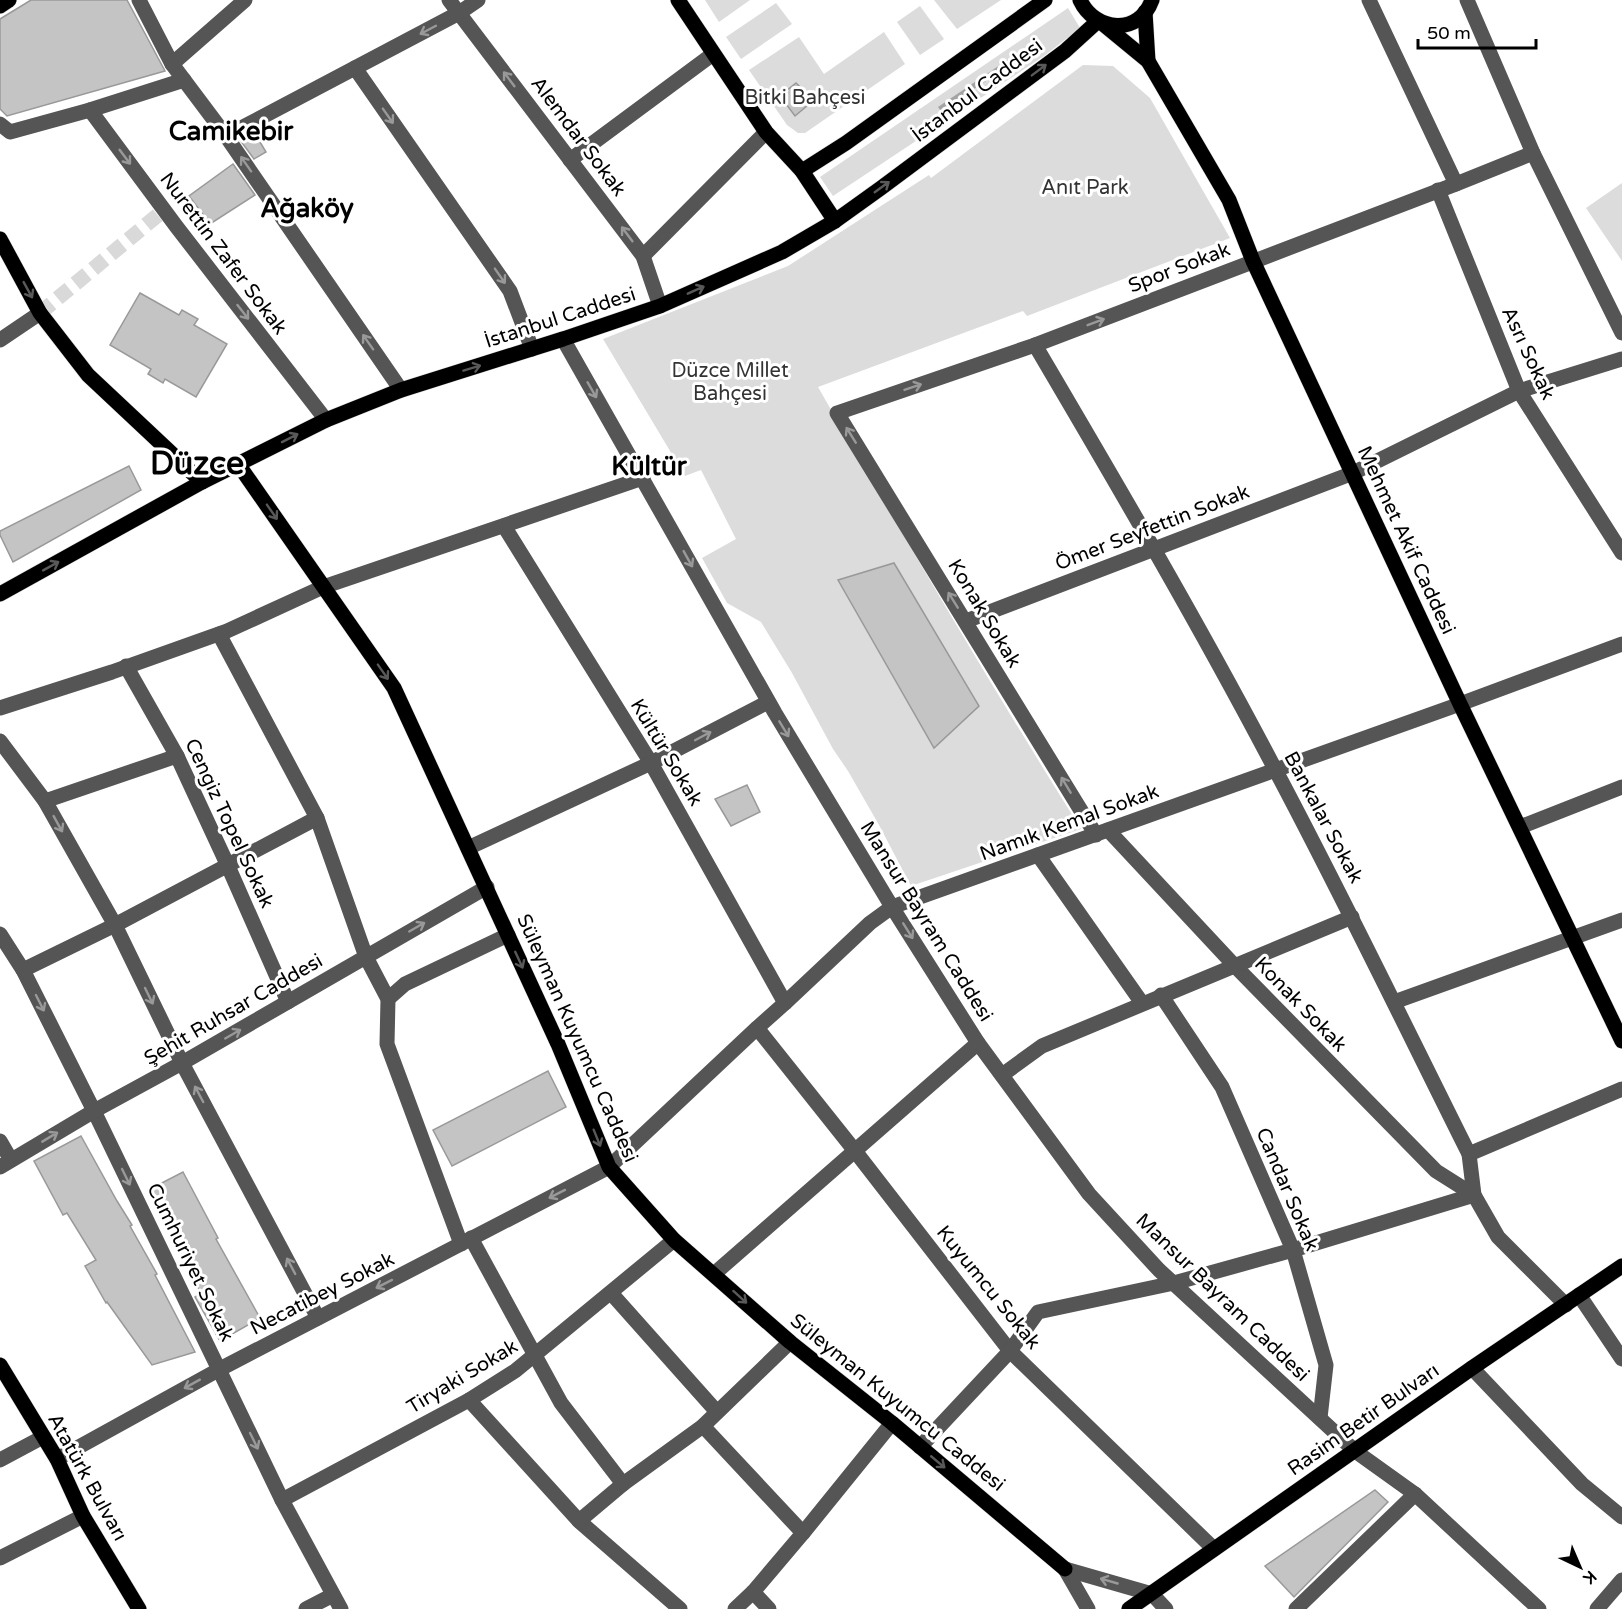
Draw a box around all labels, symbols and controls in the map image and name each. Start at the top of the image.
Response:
scale bar [1418,12,1536,50]
text: 50 m [1427,22,1471,44]
one-way arrow [420,24,437,36]
street label: İstanbul Caddesi [908,34,1048,148]
one-way arrow [1030,64,1046,77]
one-way arrow [503,71,516,87]
street label: Alemdar Sokak [525,72,631,201]
park label: Bitki Bahçesi [744,86,866,110]
one-way arrow [382,108,394,124]
district label: Camikebir [169,116,294,147]
one-way arrow [119,149,132,165]
one-way arrow [240,156,252,173]
street label: Nurettin Zafer Sokak [154,168,292,339]
park label: Anıt Park [1041,176,1129,200]
one-way arrow [874,181,890,193]
district label: Ağaköy [260,193,354,224]
one-way arrow [620,227,633,243]
street label: Spor Sokak [1125,238,1234,298]
one-way arrow [494,268,506,284]
one-way arrow [22,281,34,298]
street label: İstanbul Caddesi [482,282,639,354]
one-way arrow [686,284,704,295]
street label: Asrı Sokak [1496,303,1560,404]
one-way arrow [237,304,250,320]
one-way arrow [1086,315,1105,326]
one-way arrow [362,334,374,351]
park label: Düzce Millet Bahçesi [671,359,789,406]
one-way arrow [462,362,481,373]
one-way arrow [587,381,599,398]
one-way arrow [903,381,922,392]
one-way arrow [844,427,856,444]
one-way arrow [281,431,299,443]
street label: Mehmet Akif Caddesi [1352,443,1460,638]
district label: Düzce [150,445,244,483]
district label: Kültür [611,451,688,482]
street label: Ömer Seyfettin Sokak [1051,479,1253,576]
one-way arrow [266,504,278,520]
one-way arrow [683,550,694,568]
street label: Konak Sokak [942,555,1026,672]
one-way arrow [42,560,59,572]
one-way arrow [947,592,960,609]
one-way arrow [377,664,389,680]
street label: Kültür Sokak [625,695,708,810]
one-way arrow [779,720,791,737]
one-way arrow [693,730,711,741]
street label: Cengiz Topel Sokak [179,735,279,912]
street label: Bankalar Sokak [1278,748,1368,887]
one-way arrow [1059,777,1071,794]
street label: Namık Kemal Sokak [977,779,1162,866]
one-way arrow [53,814,64,832]
street label: Mansur Bayram Caddesi [855,817,998,1026]
street label: Süleyman Kuyumcu Caddesi [511,910,643,1166]
one-way arrow [408,921,425,933]
one-way arrow [901,923,914,940]
street label: Şehit Ruhsar Caddesi [140,949,327,1071]
one-way arrow [514,950,526,968]
street label: Konak Sokak [1249,952,1351,1057]
one-way arrow [144,986,156,1004]
one-way arrow [34,993,46,1011]
one-way arrow [224,1027,241,1039]
one-way arrow [193,1086,204,1104]
street label: Candar Sokak [1250,1124,1324,1255]
one-way arrow [592,1129,603,1147]
one-way arrow [41,1130,58,1142]
one-way arrow [121,1168,133,1186]
street label: Cumhuriyet Sokak [141,1179,239,1346]
one-way arrow [548,1189,566,1200]
street label: Mansur Bayram Caddesi [1131,1209,1314,1387]
street label: Kuyumcu Sokak [931,1221,1046,1354]
street label: Necatibey Sokak [246,1247,399,1341]
one-way arrow [284,1258,296,1276]
one-way arrow [375,1279,393,1290]
one-way arrow [732,1290,747,1304]
street label: Süleyman Kuyumcu Caddesi [785,1309,1010,1497]
street label: Tiryaki Sokak [403,1334,522,1419]
street label: Rasim Betir Bulvarı [1283,1359,1444,1481]
one-way arrow [184,1379,201,1391]
street label: Atatürk Bulvarı [42,1410,132,1545]
one-way arrow [249,1432,260,1450]
one-way arrow [930,1455,945,1469]
north arrow [1550,1537,1610,1597]
text: K [1579,1566,1601,1588]
one-way arrow [1099,1575,1118,1586]

